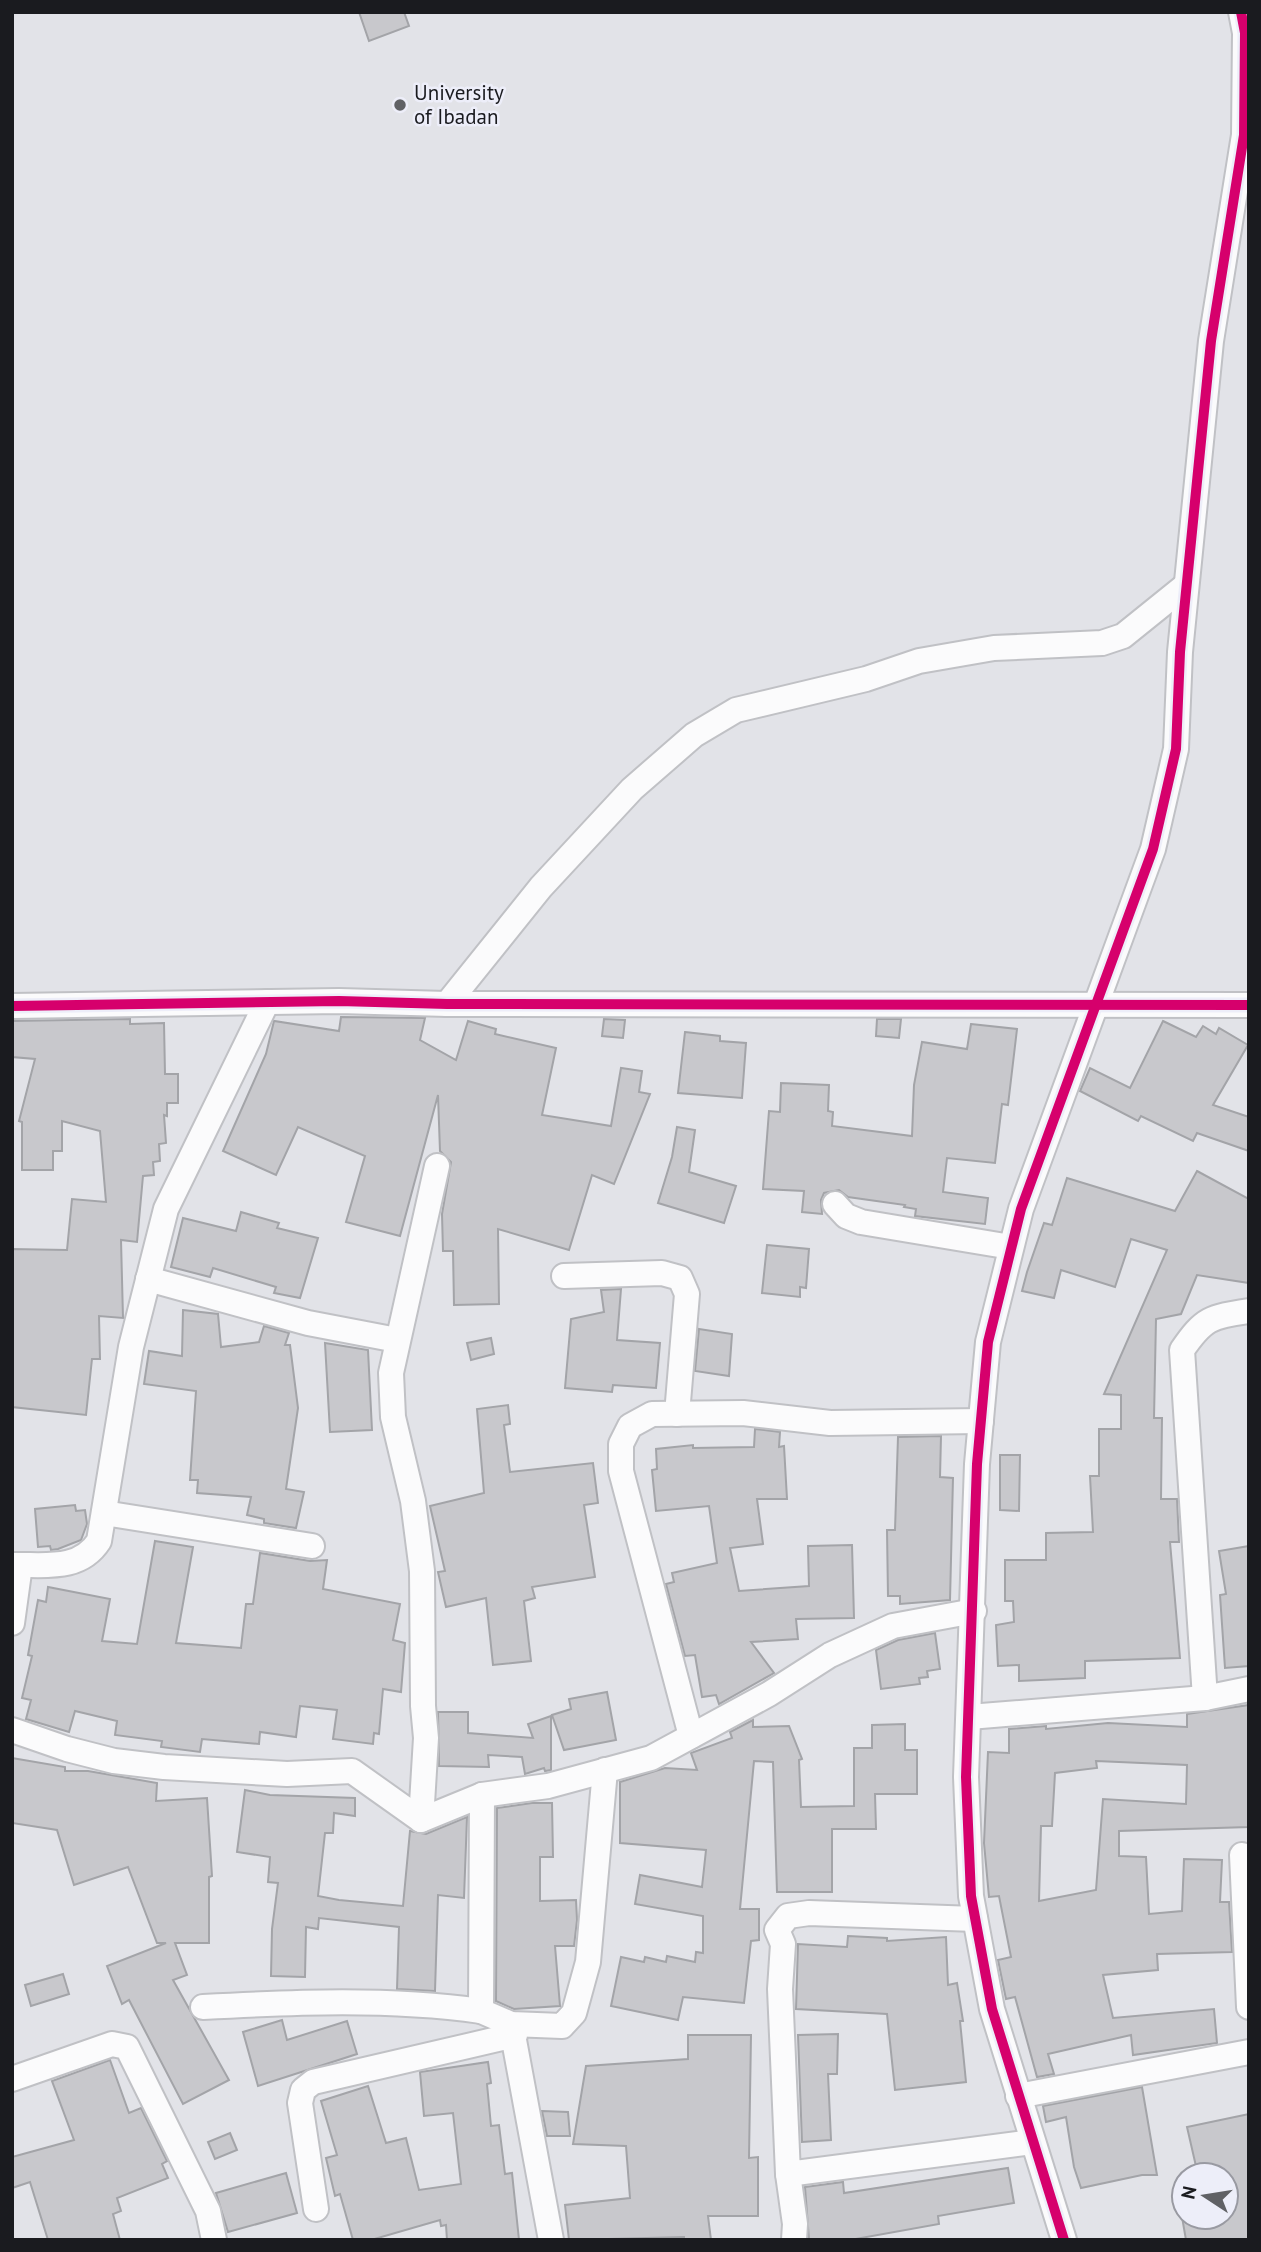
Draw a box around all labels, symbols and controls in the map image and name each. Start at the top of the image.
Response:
place label: University of Ibadan [414,79,504,130]
marker: University of Ibadan [392,97,408,113]
north arrow [1170,2161,1240,2231]
text: N [1175,2184,1201,2201]

